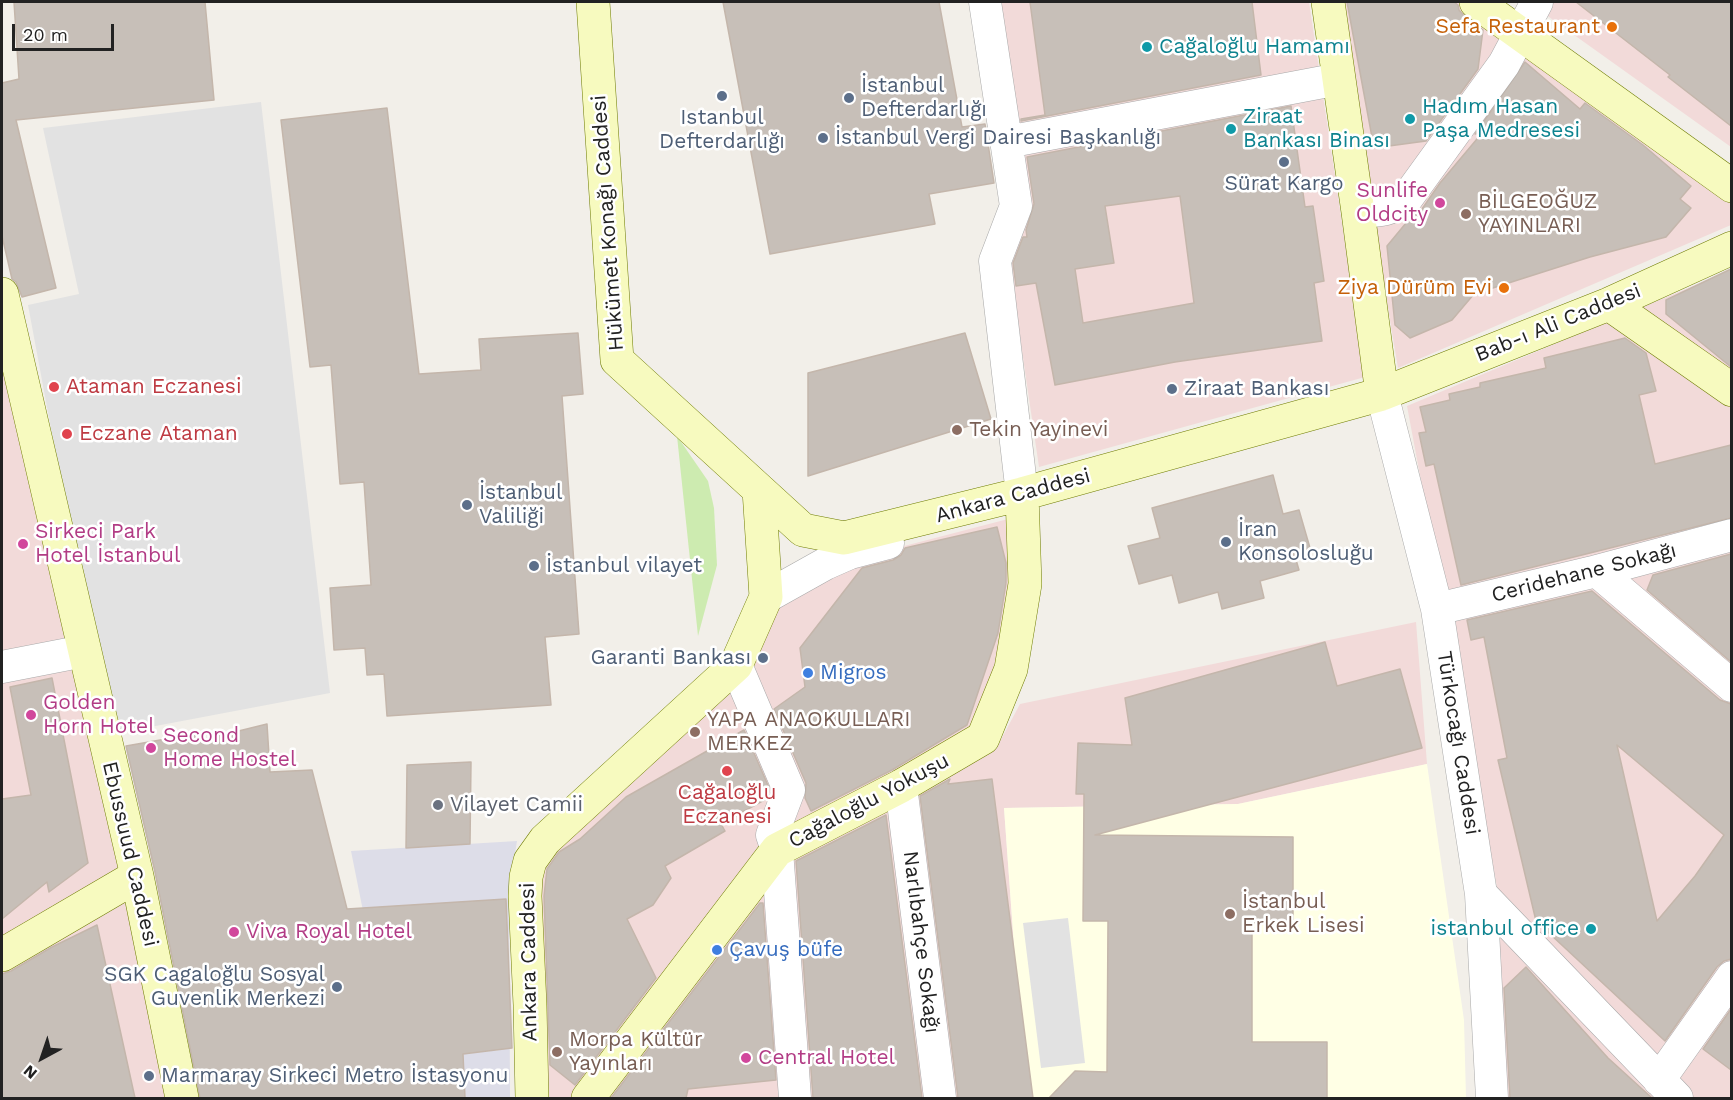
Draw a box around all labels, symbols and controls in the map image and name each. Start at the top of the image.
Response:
scale bar [15,12,117,50]
place label: Sefa Restaurant [1436,14,1600,40]
marker: Sefa Restaurant [1605,20,1619,34]
text: 20 m [23,24,68,45]
place label: Cağaloğlu Hamamı [1159,34,1350,60]
marker: Cağaloğlu Hamamı [1140,40,1154,54]
place label: İstanbul Defterdarlığı [861,73,987,123]
marker: Istanbul Defterdarlığı [715,89,729,103]
marker: İstanbul Defterdarlığı [842,91,856,105]
street label: Hükümet Konağı Caddesi [586,94,630,352]
place label: Hadım Hasan Paşa Medresesi [1422,94,1580,144]
place label: Ziraat Bankası Binası [1243,104,1390,154]
place label: Istanbul Defterdarlığı [659,105,785,155]
marker: Hadım Hasan Paşa Medresesi [1403,112,1417,126]
marker: Ziraat Bankası Binası [1224,122,1238,136]
place label: İstanbul Vergi Dairesi Başkanlığı [835,125,1161,151]
marker: İstanbul Vergi Dairesi Başkanlığı [816,131,830,145]
marker: Sürat Kargo [1277,155,1291,169]
place label: Sürat Kargo [1224,171,1344,197]
place label: Sunlife Oldcity [1356,178,1428,228]
place label: BİLGEOĞUZ YAYINLARI [1478,189,1597,239]
marker: Sunlife Oldcity [1433,196,1447,210]
marker: BİLGEOĞUZ YAYINLARI [1459,207,1473,221]
place label: Ziya Dürüm Evi [1338,275,1492,301]
street label: Bab-ı Ali Caddesi [1471,278,1645,368]
marker: Ziya Dürüm Evi [1497,281,1511,295]
place label: Ataman Eczanesi [66,374,241,400]
place label: Ziraat Bankası [1184,376,1329,402]
marker: Ataman Eczanesi [47,380,61,394]
marker: Ziraat Bankası [1165,382,1179,396]
place label: Tekin Yayinevi [969,417,1108,443]
place label: Eczane Ataman [79,421,238,447]
marker: Tekin Yayinevi [950,423,964,437]
marker: Eczane Ataman [60,427,74,441]
street label: Ankara Caddesi [933,463,1093,529]
place label: İstanbul Valiliği [479,480,562,530]
marker: İstanbul Valiliği [460,498,474,512]
place label: İran Konsolosluğu [1238,517,1374,567]
place label: Sirkeci Park Hotel İstanbul [35,519,180,569]
marker: İran Konsolosluğu [1219,535,1233,549]
marker: Sirkeci Park Hotel İstanbul [16,537,30,551]
street label: Ceridehane Sokağı [1489,538,1679,608]
place label: İstanbul vilayet [546,553,702,579]
marker: İstanbul vilayet [527,559,541,573]
place label: Garanti Bankası [591,645,751,671]
street label: Türkocağı Caddesi [1431,649,1485,837]
marker: Garanti Bankası [756,651,770,665]
place label: Migros [820,660,887,686]
marker: Migros [801,666,815,680]
place label: Golden Horn Hotel [43,690,155,740]
place label: YAPA ANAOKULLARI MERKEZ [707,707,911,757]
marker: Golden Horn Hotel [24,708,38,722]
place label: Second Home Hostel [163,723,296,773]
marker: YAPA ANAOKULLARI MERKEZ [688,725,702,739]
marker: Second Home Hostel [144,741,158,755]
street label: Cağaloğlu Yokuşu [784,748,954,854]
street label: Ebussuud Caddesi [96,759,164,949]
marker: Cağaloğlu Eczanesi [720,764,734,778]
place label: Cağaloğlu Eczanesi [678,780,776,830]
place label: Vilayet Camii [450,792,583,818]
marker: Vilayet Camii [431,798,445,812]
street label: Narlıbahçe Sokağı [897,850,945,1034]
street label: Ankara Caddesi [515,882,543,1042]
place label: İstanbul Erkek Lisesi [1242,889,1365,939]
marker: İstanbul Erkek Lisesi [1223,907,1237,921]
place label: istanbul office [1431,916,1579,942]
place label: Viva Royal Hotel [246,919,412,945]
marker: istanbul office [1584,922,1598,936]
marker: Viva Royal Hotel [227,925,241,939]
place label: Çavuş büfe [729,937,843,963]
marker: Çavuş büfe [710,943,724,957]
place label: SGK Cagaloğlu Sosyal Guvenlik Merkezi [104,962,325,1012]
marker: SGK Cagaloğlu Sosyal Guvenlik Merkezi [330,980,344,994]
place label: Morpa Kültür Yayınları [569,1027,703,1077]
north arrow [12,1028,72,1088]
marker: Morpa Kültür Yayınları [550,1045,564,1059]
place label: Central Hotel [758,1045,895,1071]
marker: Central Hotel [739,1051,753,1065]
text: N [19,1061,41,1083]
place label: Marmaray Sirkeci Metro İstasyonu [161,1063,508,1089]
marker: Marmaray Sirkeci Metro İstasyonu [142,1069,156,1083]

